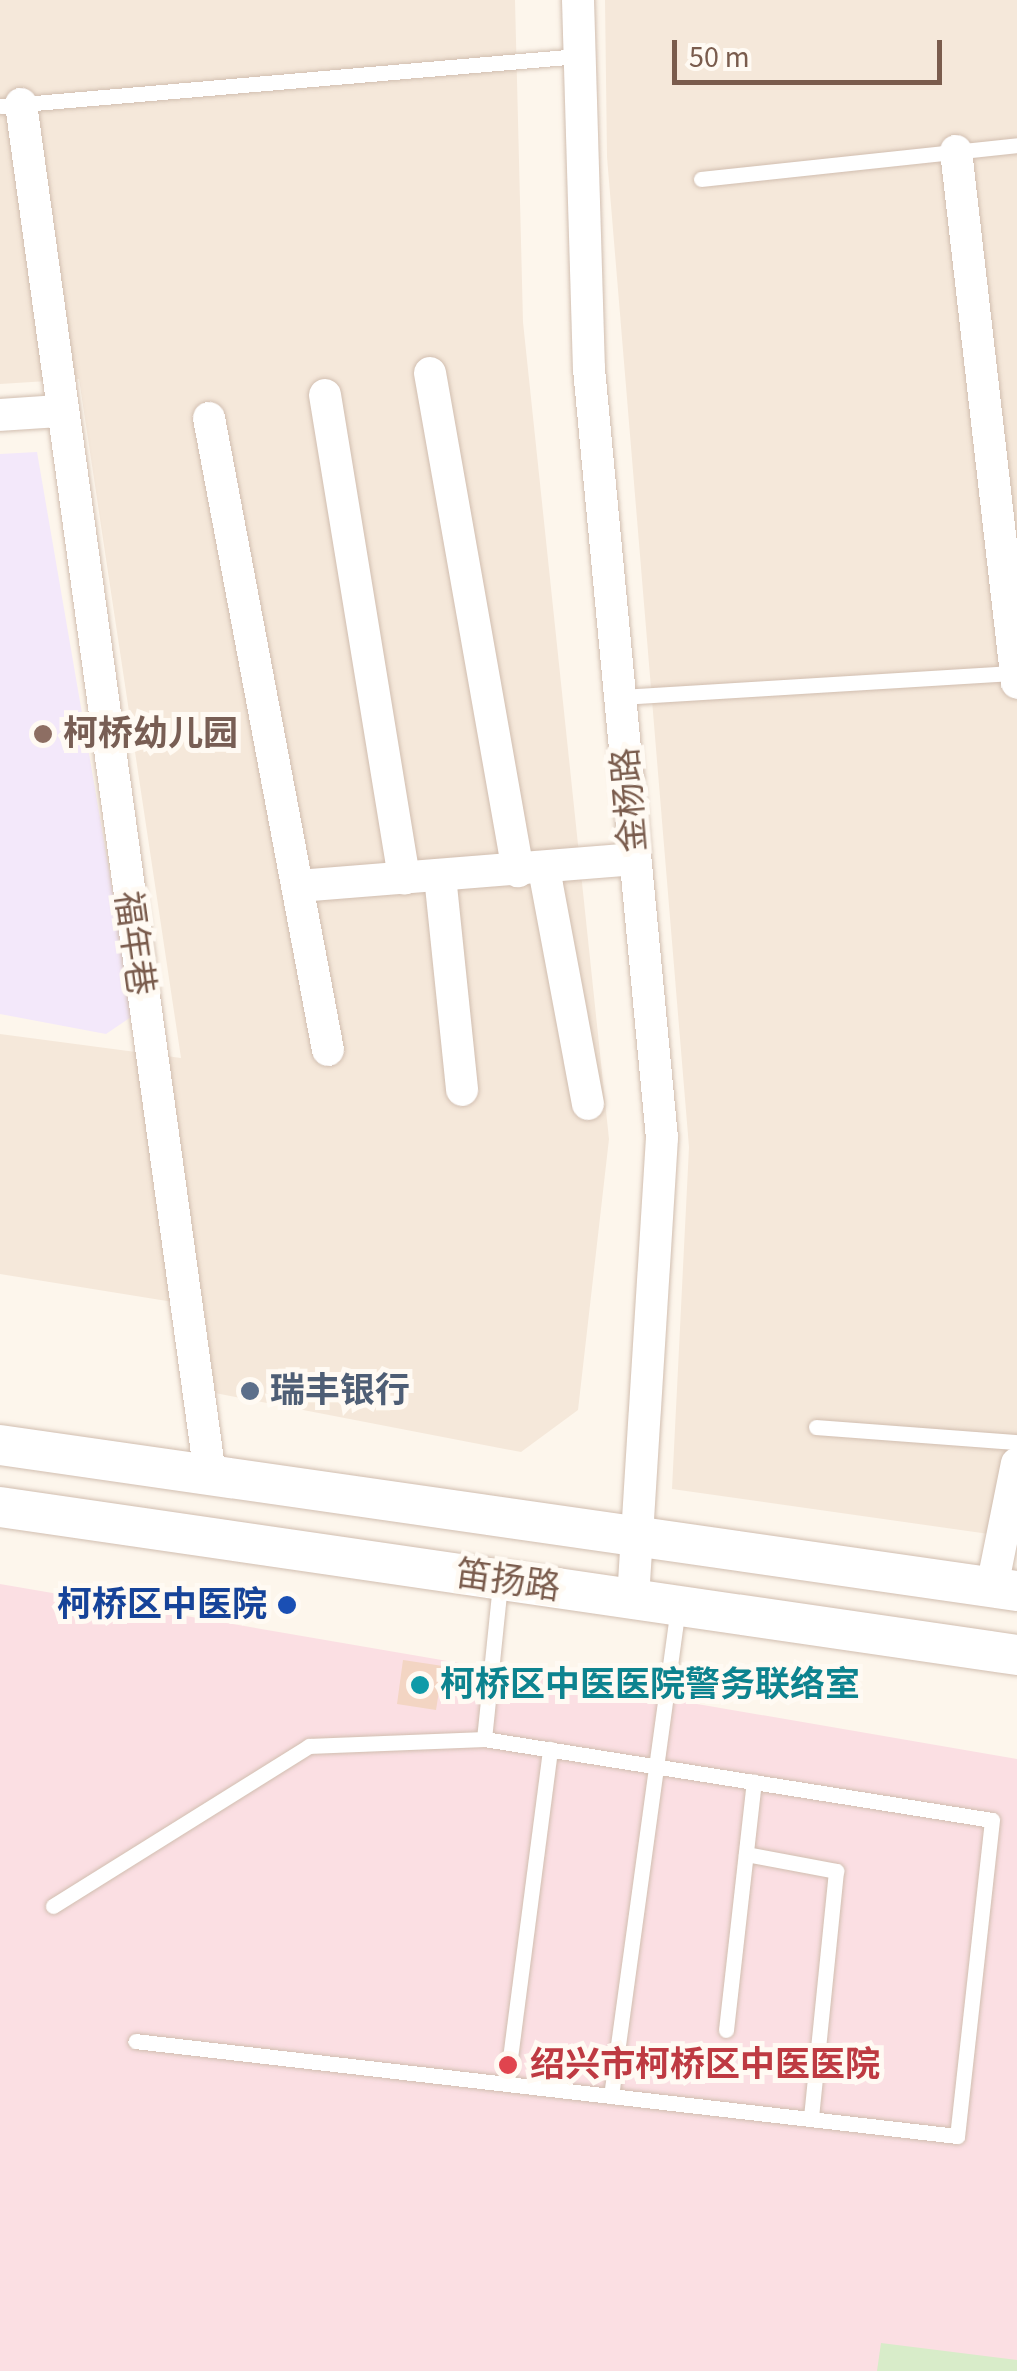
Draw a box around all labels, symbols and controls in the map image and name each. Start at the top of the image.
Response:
scale bar [677,20,947,82]
text: 50 m [689,36,750,79]
place label: 柯桥幼儿园 [63,713,238,755]
marker: 柯桥幼儿园 [32,723,54,745]
street label: 金杨路 [605,746,655,854]
street label: 福年巷 [106,888,162,998]
place label: 瑞丰银行 [270,1370,410,1412]
marker: 瑞丰银行 [239,1380,261,1402]
street label: 笛扬路 [453,1553,563,1609]
place label: 柯桥区中医院 [57,1584,267,1626]
marker: 柯桥区中医院 [276,1594,298,1616]
place label: 柯桥区中医医院警务联络室 [440,1664,860,1706]
marker: 柯桥区中医医院警务联络室 [409,1674,431,1696]
place label: 绍兴市柯桥区中医医院 [530,2044,880,2086]
marker: 绍兴市柯桥区中医医院 [495,2052,521,2078]

